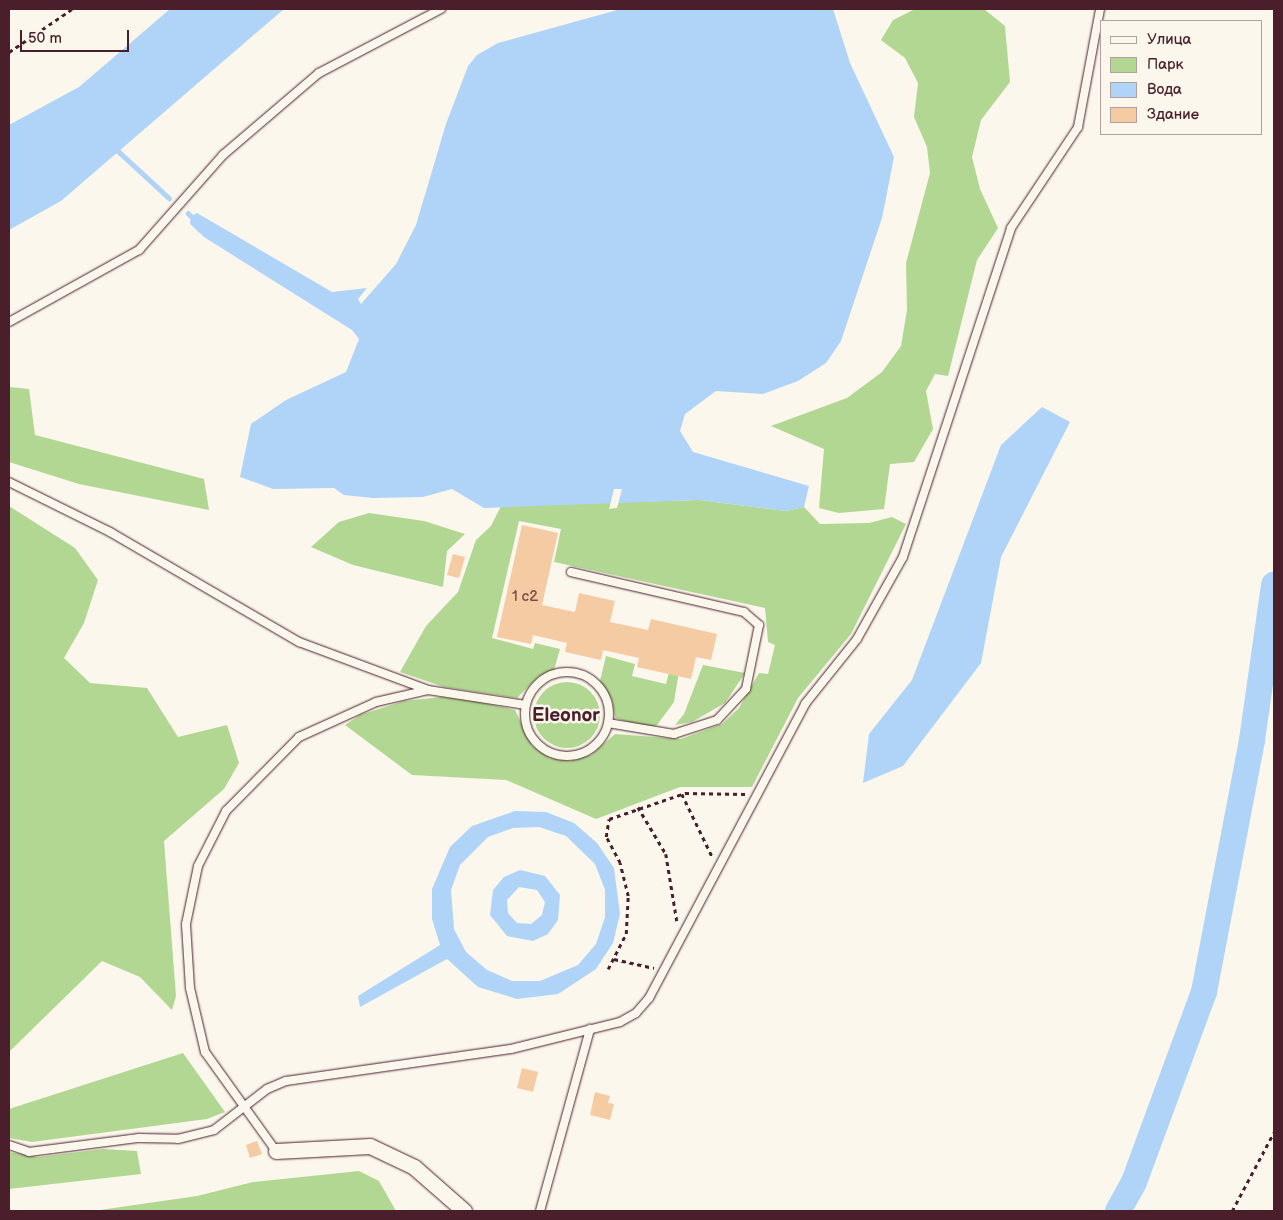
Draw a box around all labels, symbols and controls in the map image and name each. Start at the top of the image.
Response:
scale bar [22,20,131,52]
legend [1100,20,1263,135]
text: 50 m [28,29,62,48]
text: Улица [1147,30,1191,49]
text: Парк [1147,55,1184,74]
text: Вода [1147,80,1182,99]
text: Здание [1147,105,1199,124]
house number: 1 с2 [512,588,538,606]
district label: Eleonor [532,705,600,727]

